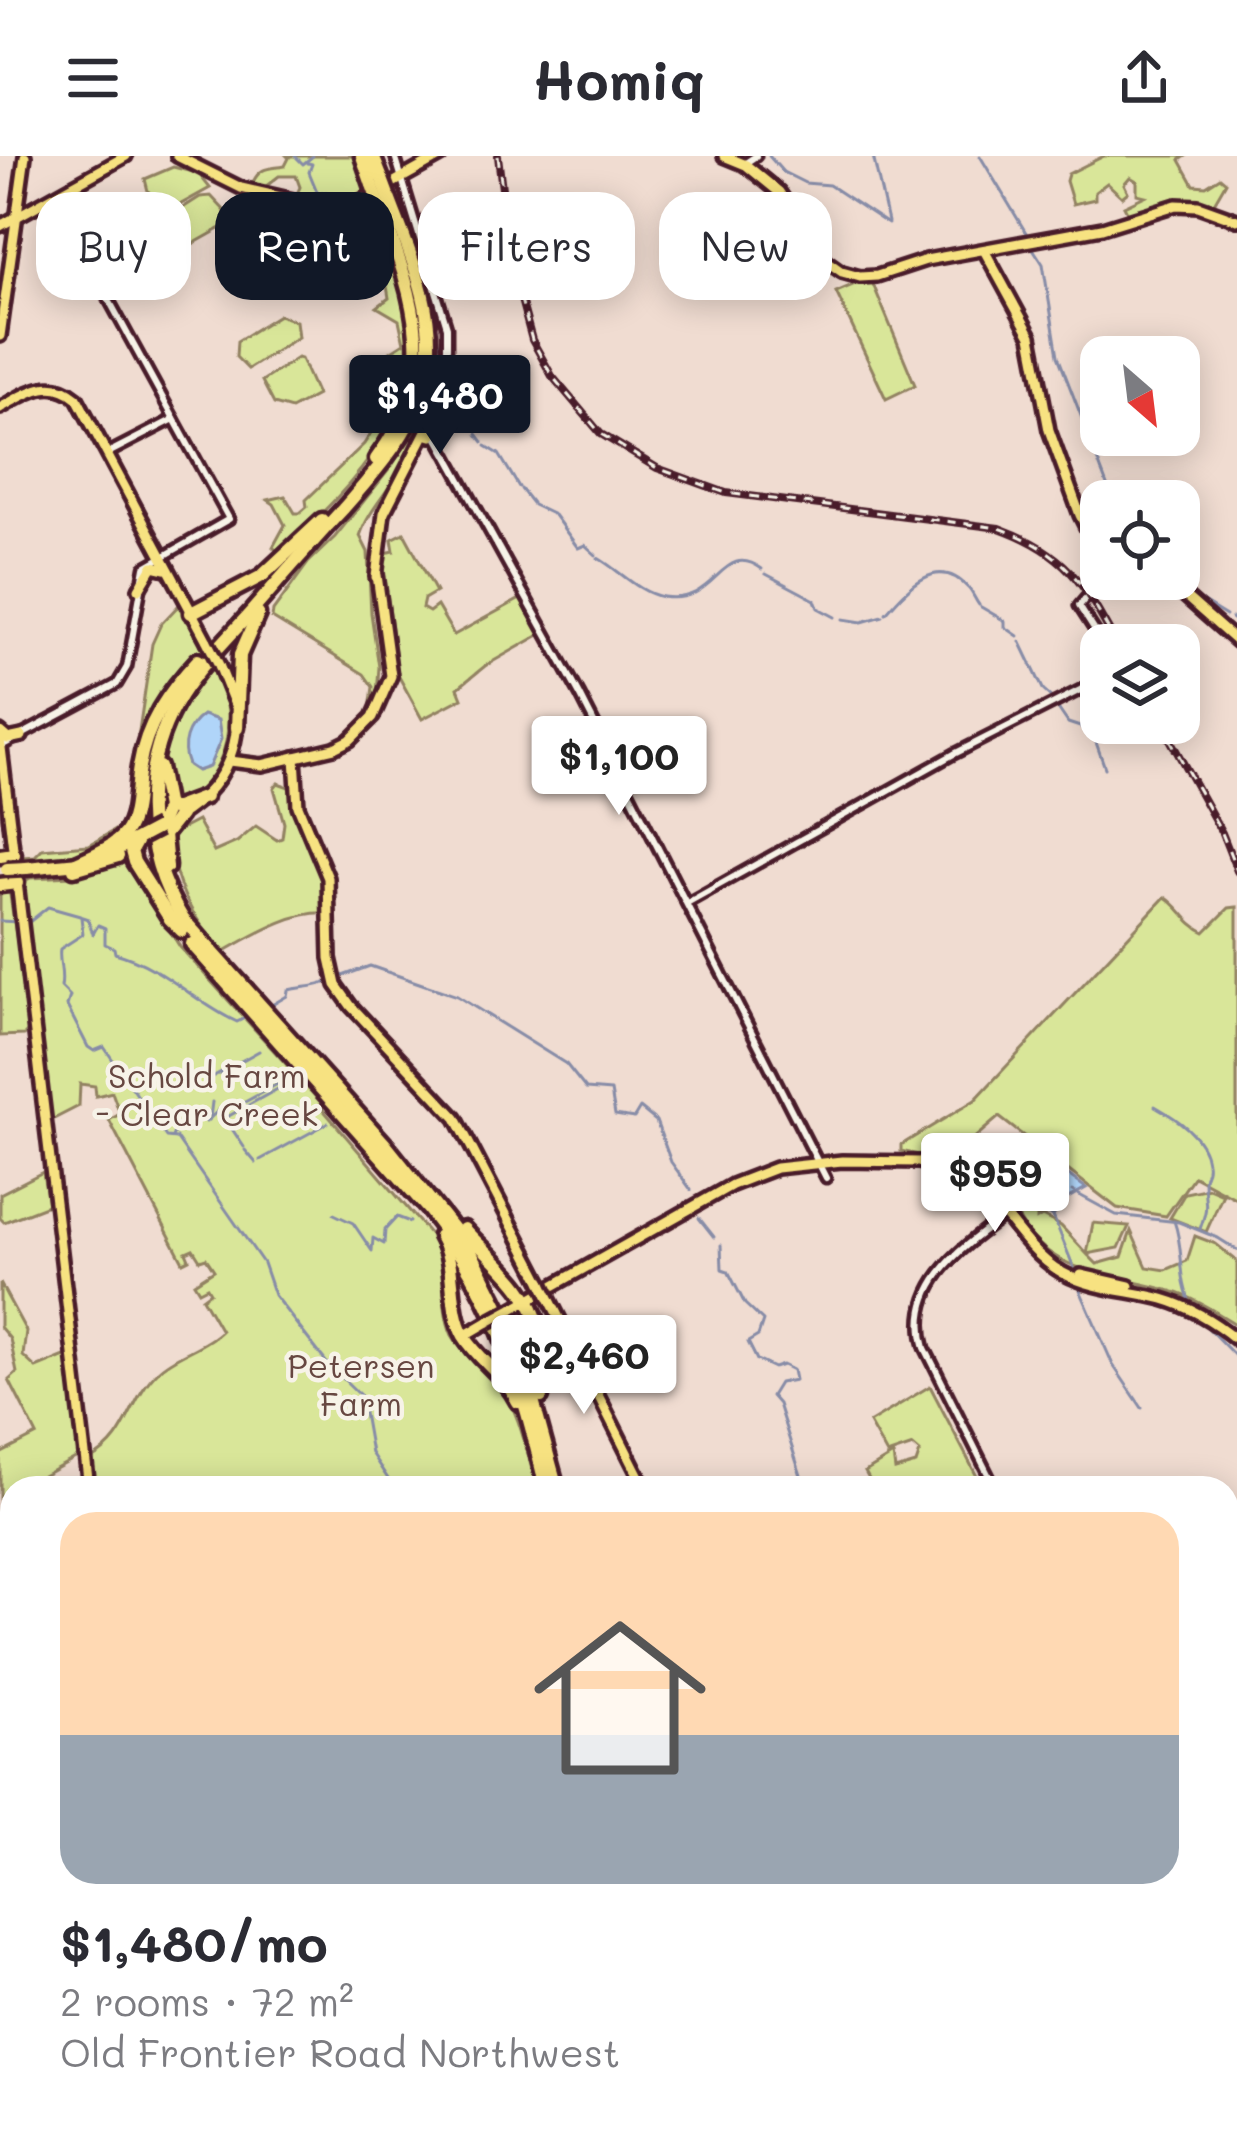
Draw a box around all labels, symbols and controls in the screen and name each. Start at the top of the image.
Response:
text: Homiq [532,43,705,114]
icon: menu [60,45,126,111]
icon: share [1111,45,1177,111]
chip: Buy [36,192,191,300]
chip: Rent [215,192,394,300]
chip: Filters [418,192,635,300]
chip: New [659,192,832,300]
north arrow [1080,336,1200,456]
map controls [1080,336,1200,744]
pin: $1,480 [342,355,538,457]
text: $1,480 [376,368,504,419]
button: locate [1080,480,1200,600]
button: layers [1080,624,1200,744]
pin: $1,100 [521,716,717,818]
text: $1,100 [559,729,679,780]
park label: Schold Farm - Clear Creek [96,1053,318,1134]
pin: $959 [924,1133,1066,1235]
text: $959 [948,1146,1042,1197]
pin: $2,460 [486,1315,682,1417]
text: $2,460 [518,1328,650,1379]
park label: Petersen Farm [288,1343,434,1424]
icon: home [512,1590,728,1806]
text: $1,480/mo [60,1908,328,1975]
text: 2 rooms · 72 m² [60,1975,354,2026]
text: Old Frontier Road Northwest [60,2026,620,2077]

